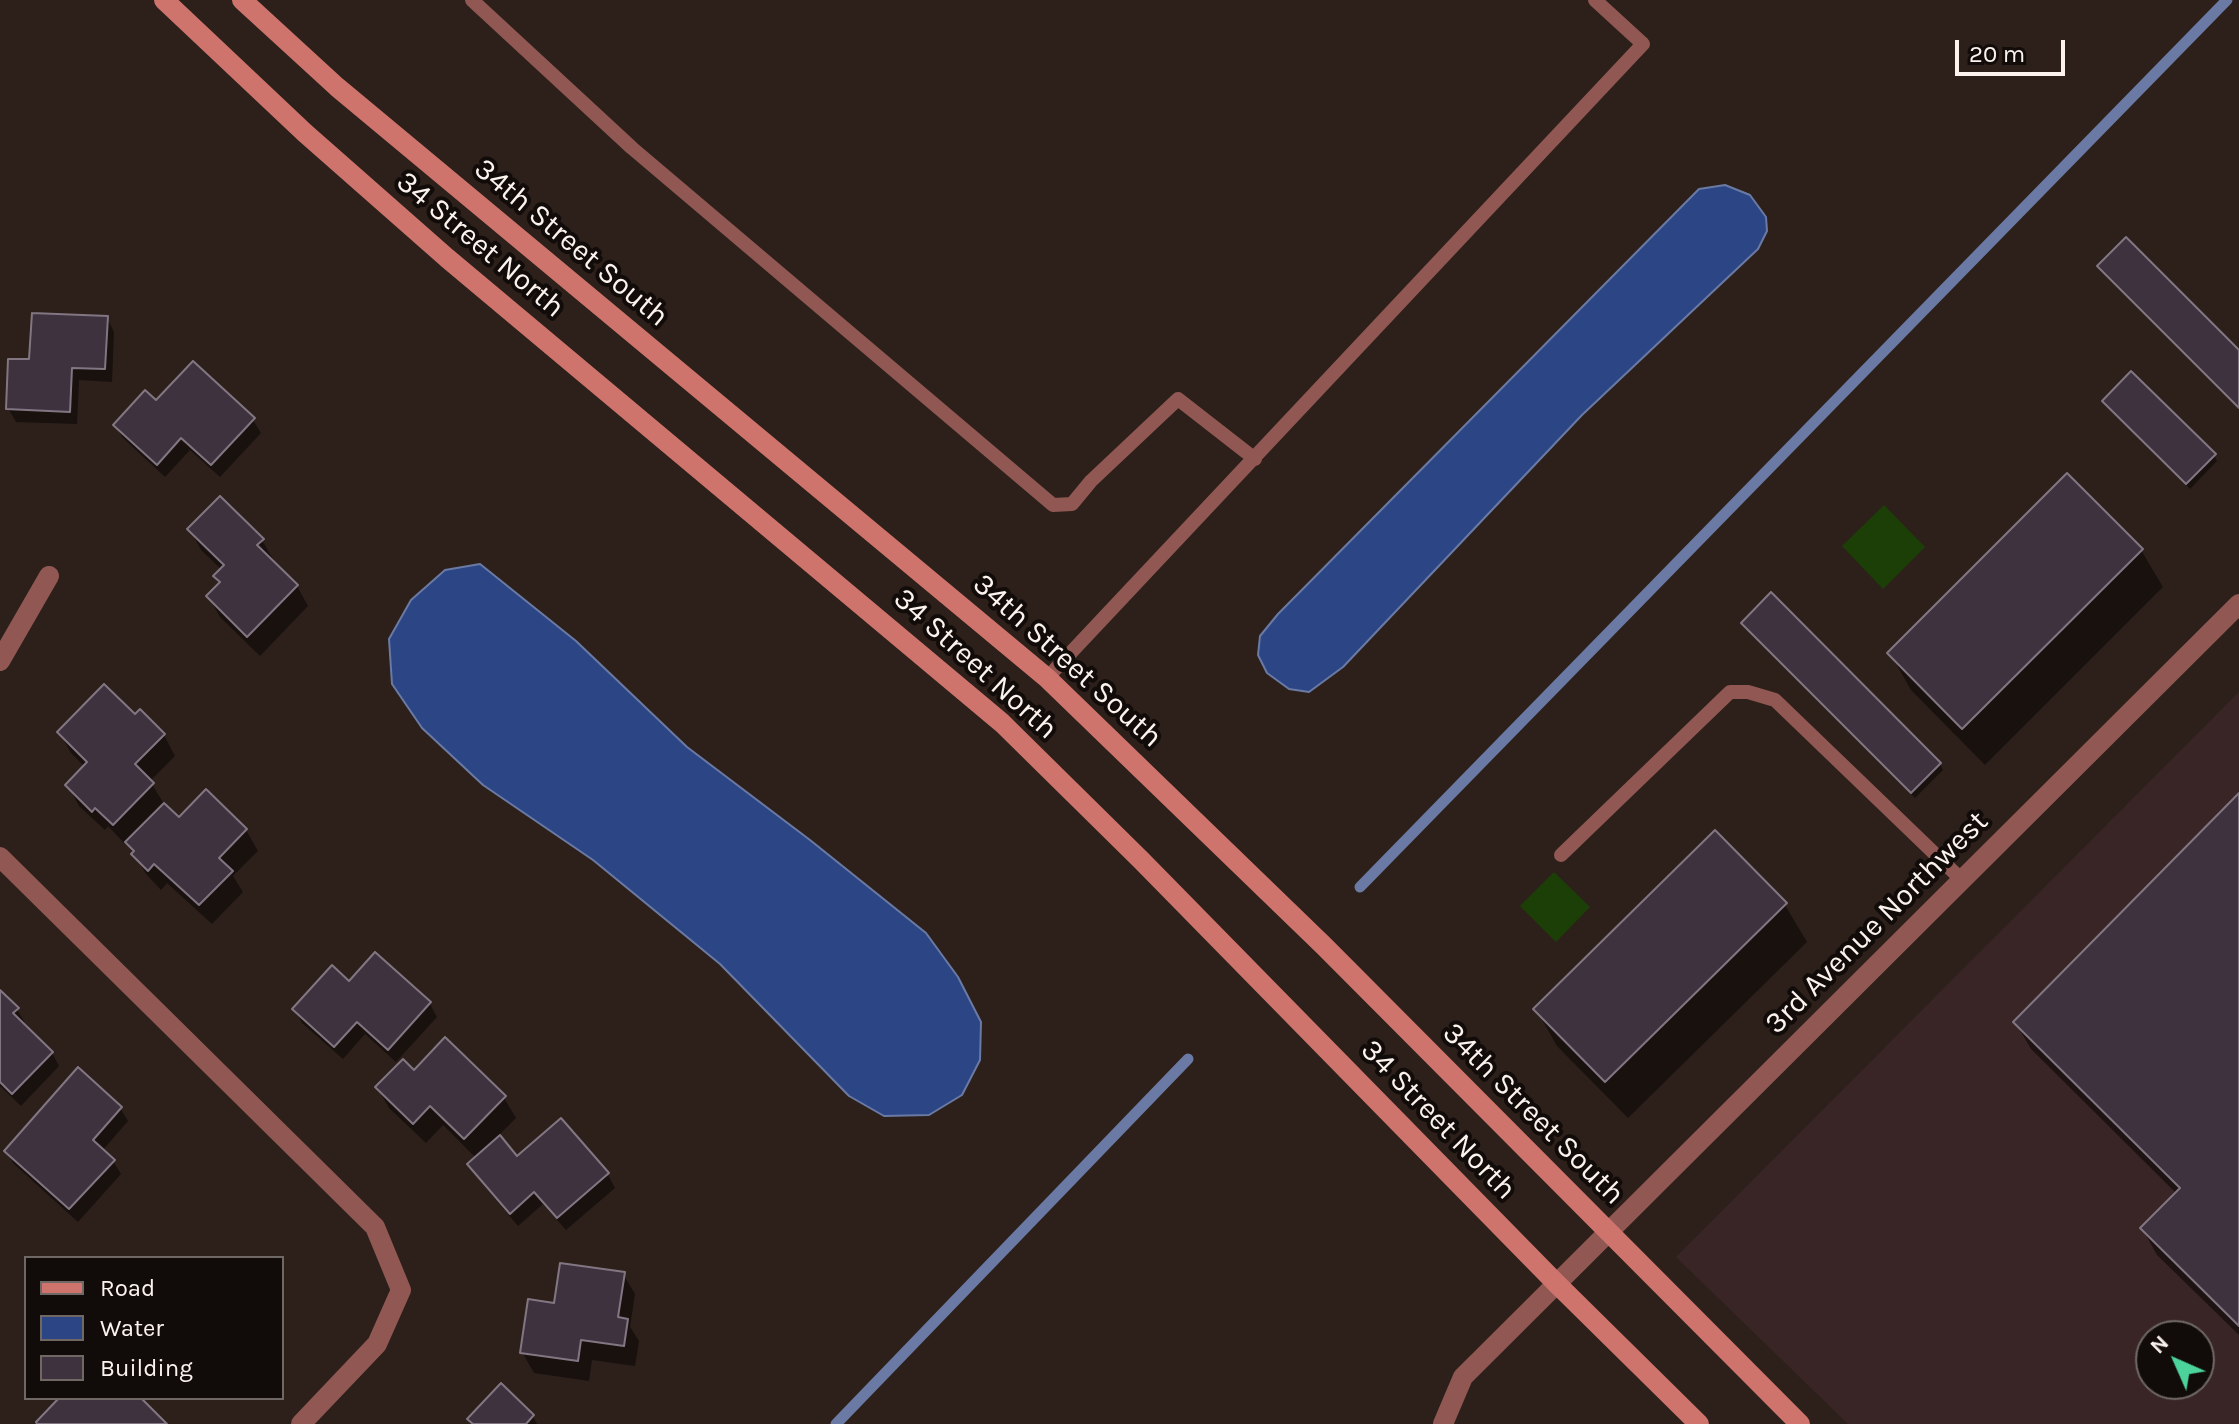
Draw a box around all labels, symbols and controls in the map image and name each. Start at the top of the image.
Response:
scale bar [1959,24,2069,74]
text: 20 m [1969,40,2025,68]
street label: 34th Street South [467,151,675,335]
street label: 34 Street North [389,164,571,326]
street label: 34th Street South [965,566,1169,756]
street label: 34 Street North [886,581,1064,747]
street label: 3rd Avenue Northwest [1758,804,1996,1042]
street label: 34th Street South [1435,1016,1631,1212]
street label: 34 Street North [1353,1033,1523,1207]
legend [24,1256,284,1400]
text: Road [100,1274,155,1302]
text: Water [100,1314,164,1342]
north arrow [2135,1320,2215,1400]
text: N [2145,1330,2174,1359]
text: Building [100,1354,193,1382]

